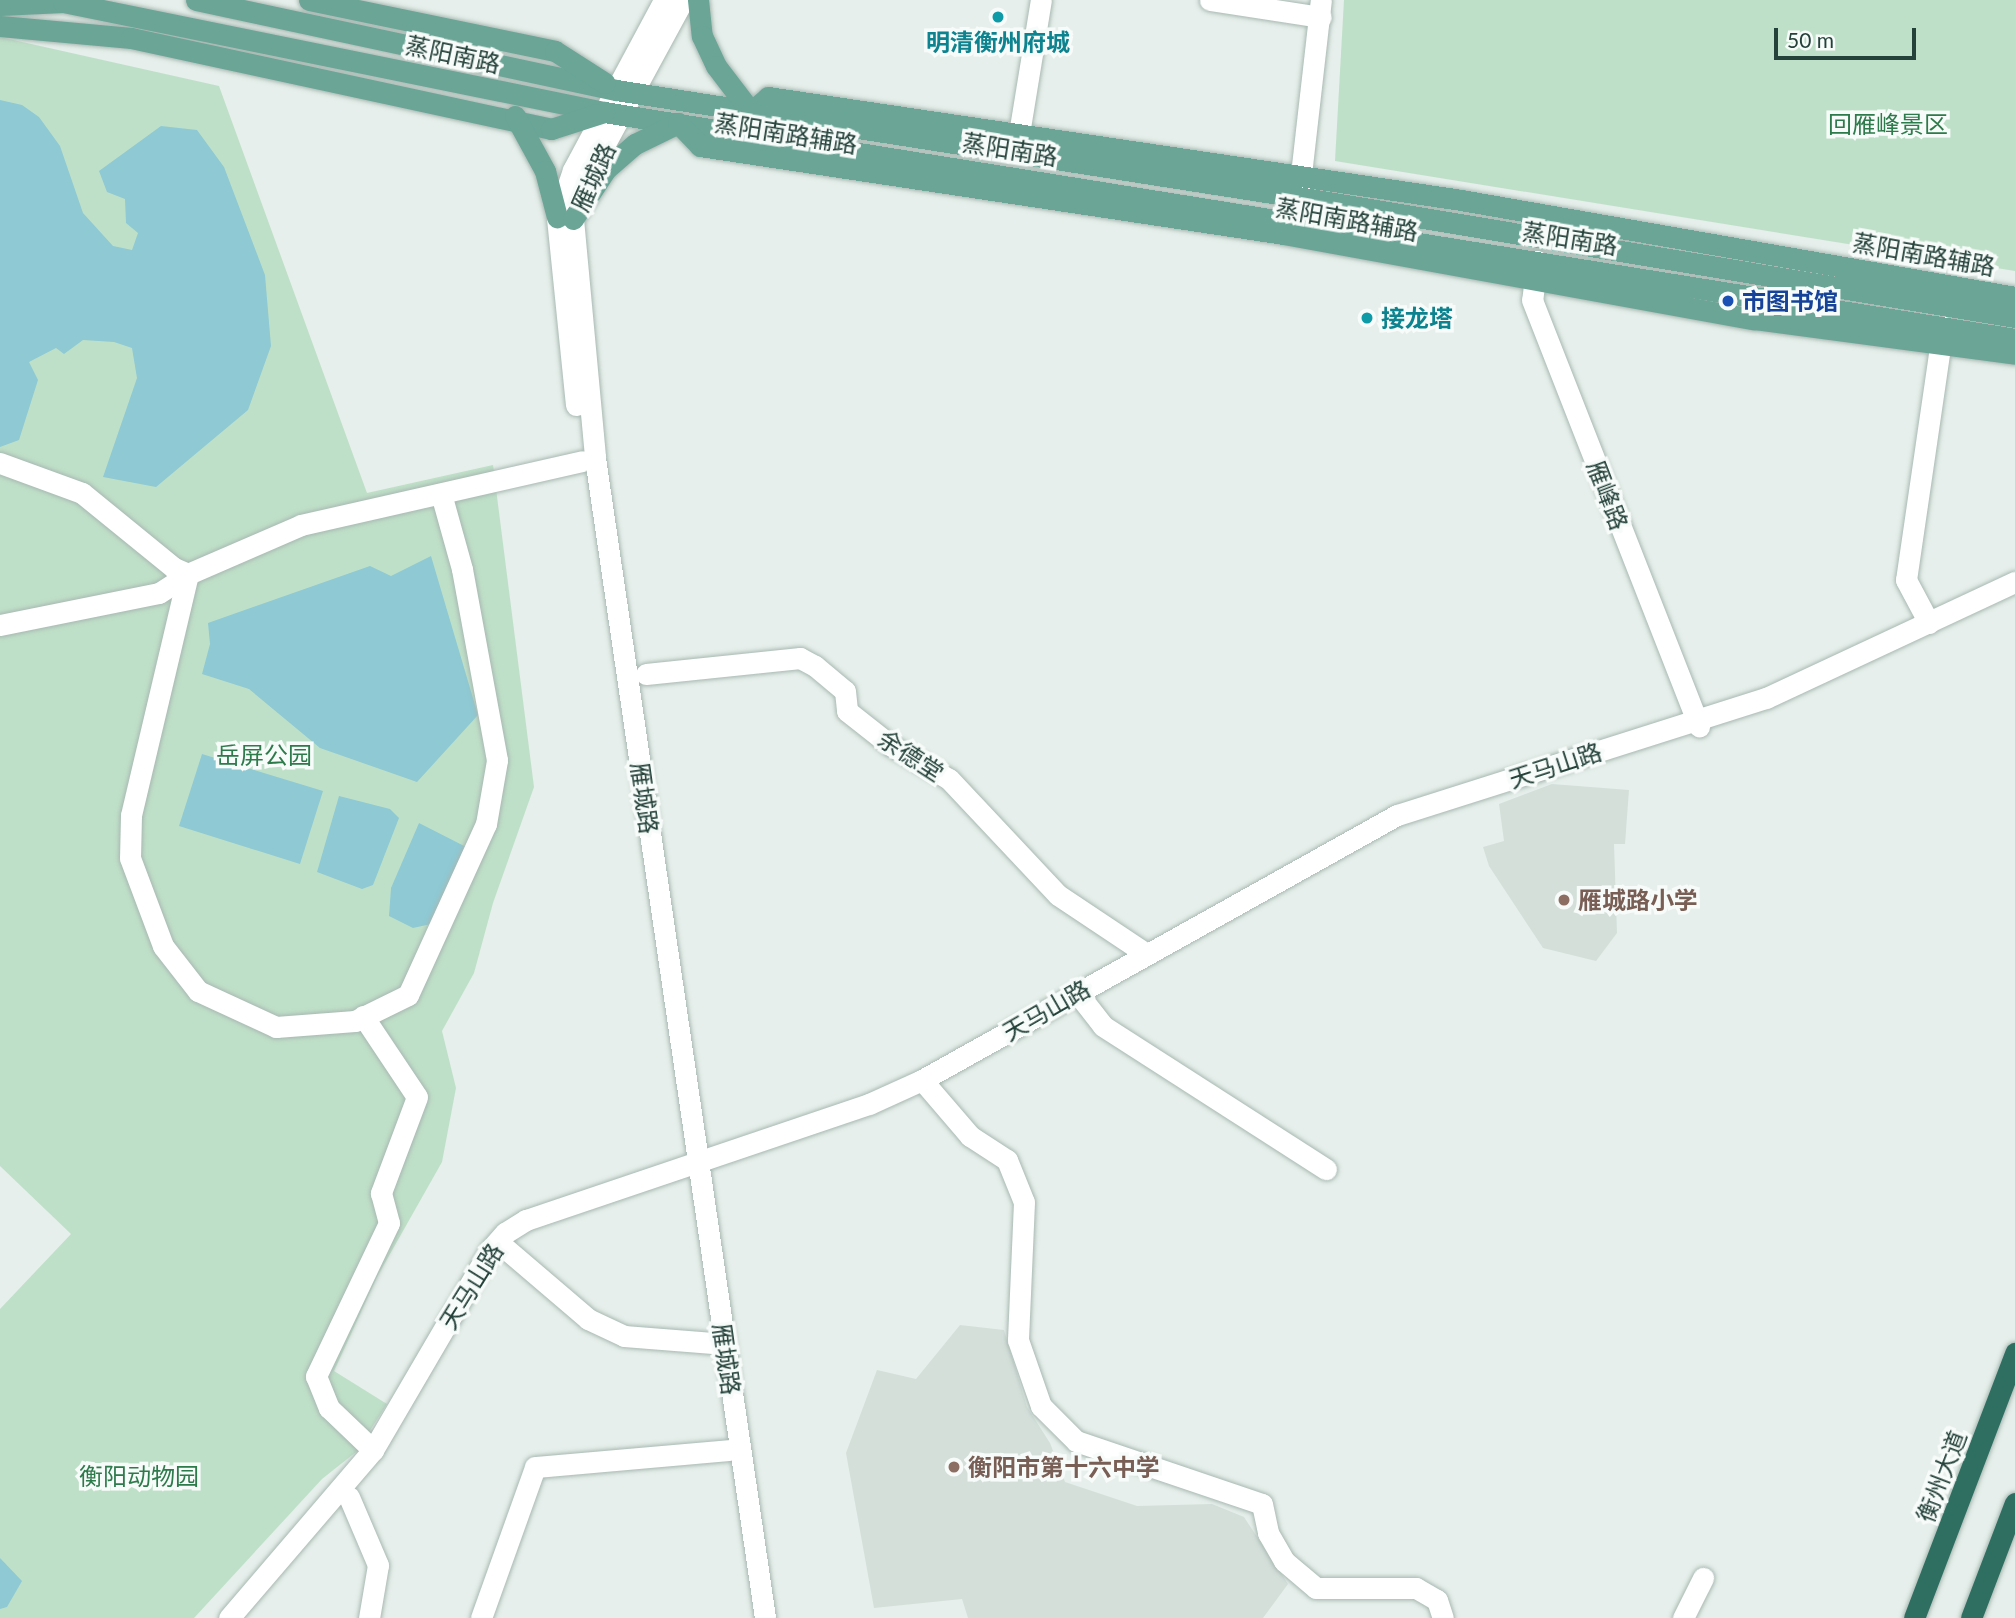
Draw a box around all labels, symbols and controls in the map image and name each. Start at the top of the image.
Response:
marker: 明清衡州府城 [990,9,1006,25]
scale bar [1777,14,1919,58]
text: 50 m [1787,27,1834,52]
place label: 明清衡州府城 [926,28,1070,56]
street label: 蒸阳南路 [403,30,503,78]
street label: 蒸阳南路辅路 [713,108,859,158]
park label: 回雁峰景区 [1828,110,1948,138]
street label: 蒸阳南路 [960,127,1060,171]
street label: 雁城路 [565,138,621,216]
street label: 蒸阳南路辅路 [1274,192,1420,246]
street label: 蒸阳南路 [1520,216,1620,260]
street label: 蒸阳南路辅路 [1851,227,1997,281]
place label: 市图书馆 [1742,287,1838,315]
marker: 市图书馆 [1720,293,1736,309]
place label: 接龙塔 [1381,304,1453,332]
marker: 接龙塔 [1359,310,1375,326]
street label: 雁峰路 [1582,456,1634,534]
street label: 余德堂 [873,723,949,787]
street label: 天马山路 [1505,736,1605,794]
park label: 岳屏公园 [216,741,312,769]
street label: 雁城路 [626,760,664,836]
place label: 雁城路小学 [1578,886,1698,914]
marker: 雁城路小学 [1556,892,1572,908]
street label: 天马山路 [997,974,1095,1046]
street label: 天马山路 [433,1238,509,1334]
street label: 雁城路 [708,1321,746,1397]
street label: 衡州大道 [1910,1426,1972,1526]
place label: 衡阳市第十六中学 [968,1453,1160,1481]
marker: 衡阳市第十六中学 [946,1459,962,1475]
park label: 衡阳动物园 [79,1462,199,1490]

